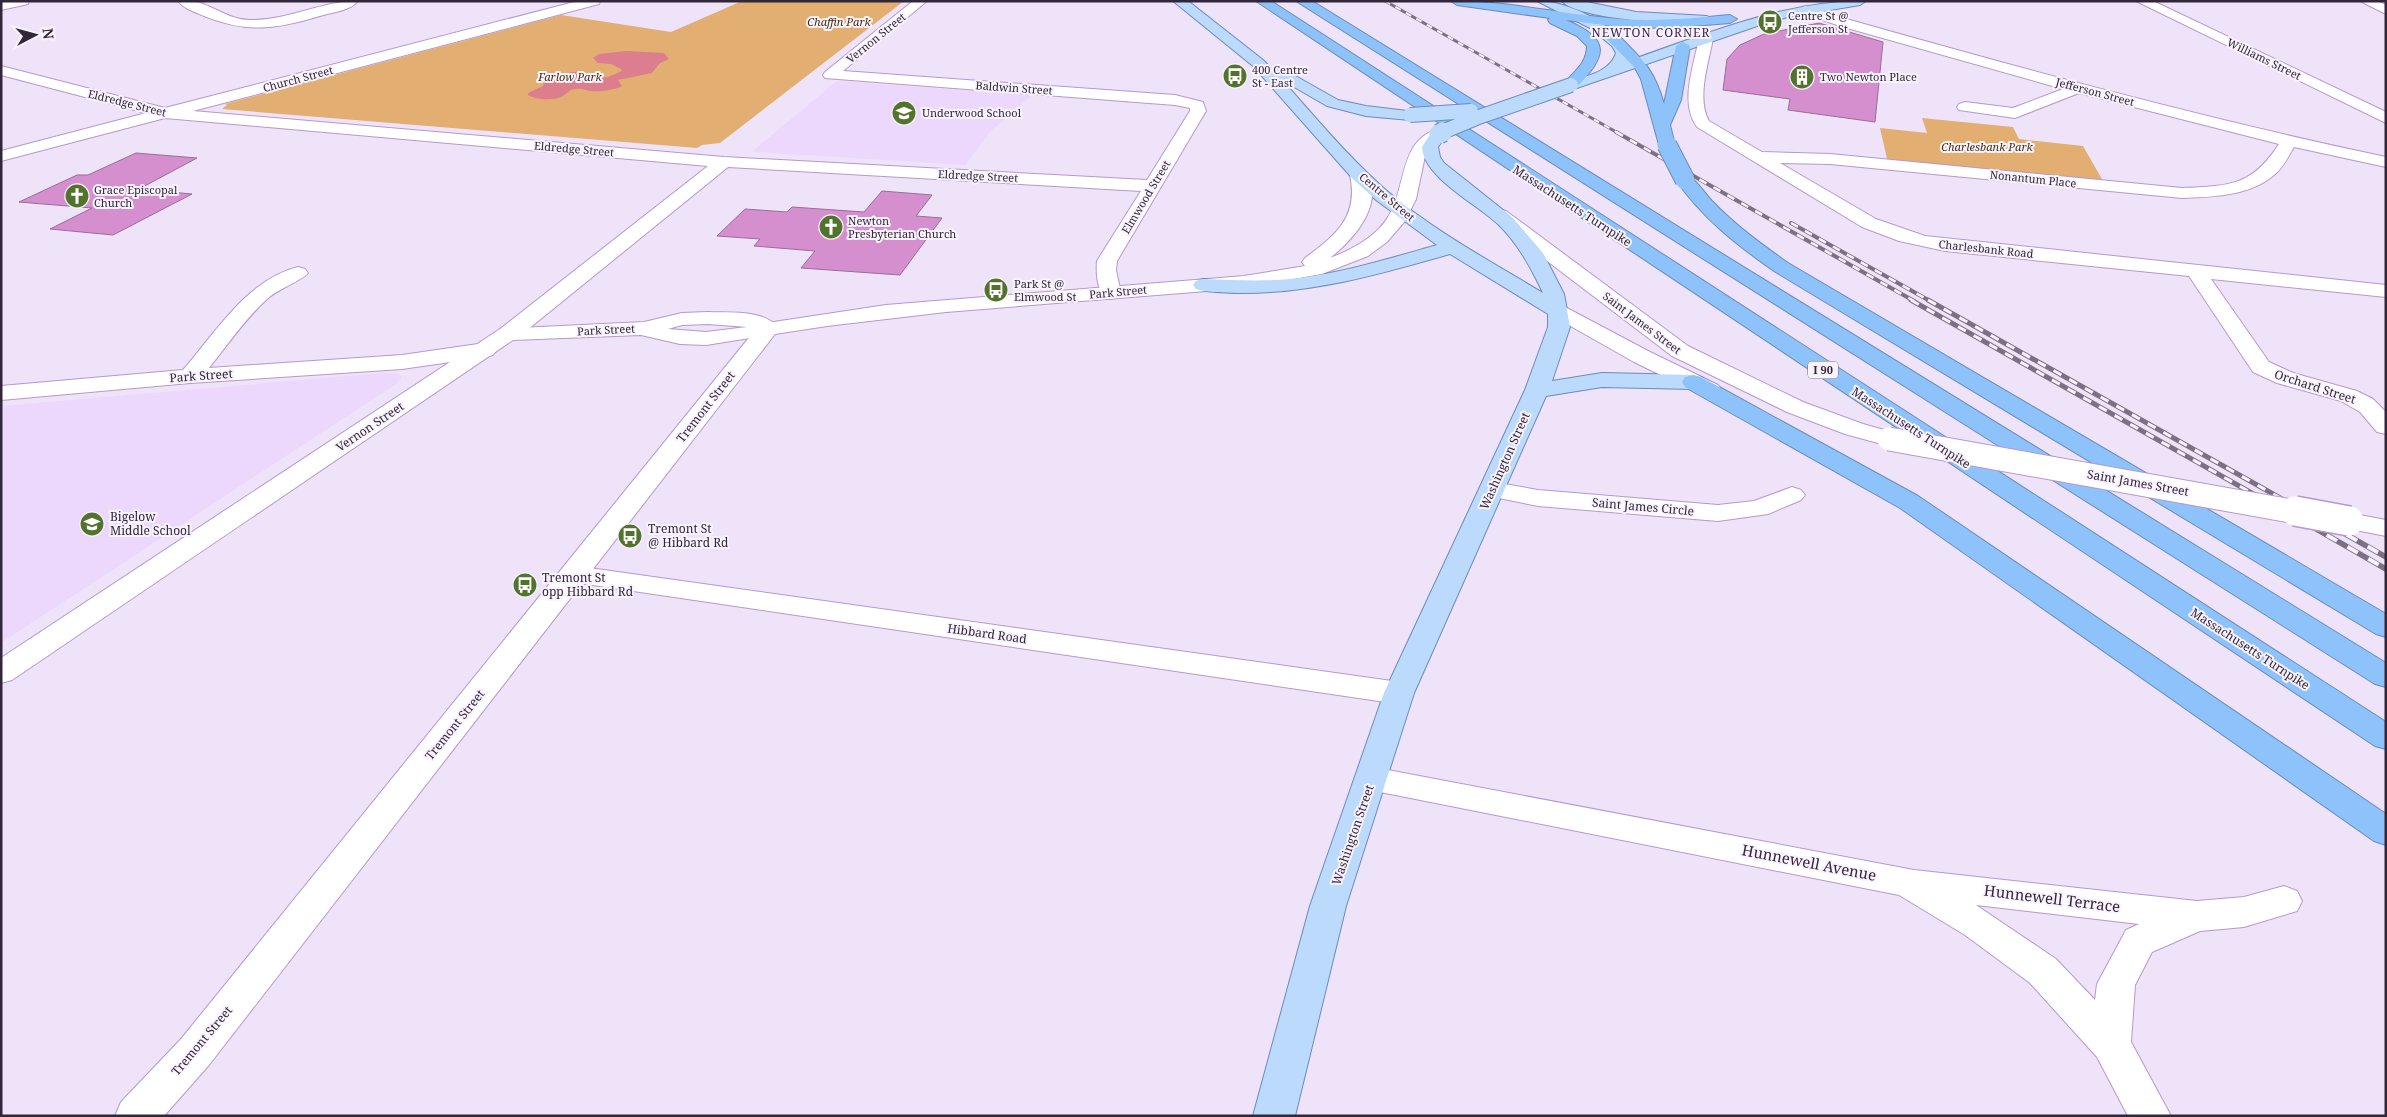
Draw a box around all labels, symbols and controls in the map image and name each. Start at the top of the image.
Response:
place label: Centre St @ Jefferson St [1787,8,1848,36]
street label: Vernon Street [843,9,908,66]
bus stop icon: Centre St @ Jefferson St [1757,9,1783,35]
north arrow [10,10,60,60]
park label: Chaffin Park [807,14,872,29]
district label: NEWTON CORNER [1592,24,1710,41]
text: N [38,27,58,40]
street label: Williams Street [2225,34,2304,83]
street label: Church Street [261,62,335,95]
place label: 400 Centre St - East [1252,62,1308,90]
bus stop icon: 400 Centre St - East [1222,63,1248,89]
building icon: Two Newton Place [1789,64,1815,90]
park label: Farlow Park [537,69,603,84]
place label: Two Newton Place [1820,69,1917,84]
street label: Jefferson Street [2053,74,2136,109]
street label: Baldwin Street [975,77,1053,98]
street label: Eldredge Street [86,86,168,120]
school or university icon: Underwood School [891,100,917,126]
place label: Underwood School [922,105,1022,120]
street label: Eldredge Street [533,138,615,159]
park label: Charlesbank Park [1941,139,2034,154]
street label: Elmwood Street [1118,157,1173,236]
street label: Massachusetts Turnpike [1510,161,1635,250]
street label: Eldredge Street [938,166,1019,185]
street label: Nonantum Place [1989,167,2077,191]
street label: Centre Street [1356,169,1418,224]
place label: Grace Episcopal Church [94,182,178,210]
church icon: Grace Episcopal Church [64,183,90,209]
place label: Newton Presbyterian Church [848,213,956,241]
church icon: Newton Presbyterian Church [818,214,844,240]
street label: Charlesbank Road [1938,236,2034,261]
place label: Park St @ Elmwood St [1014,276,1076,304]
bus stop icon: Park St @ Elmwood St [983,277,1009,303]
street label: Park Street [1088,281,1148,302]
street label: Saint James Street [1600,288,1685,357]
street label: Park Street [577,320,635,339]
road number: I 90 [1808,362,1838,378]
street label: Park Street [169,365,233,386]
street label: Orchard Street [2272,365,2358,408]
street label: Tremont Street [672,367,739,446]
street label: Massachusetts Turnpike [1849,383,1974,472]
street label: Vernon Street [332,398,407,456]
street label: Washington Street [1475,409,1534,512]
street label: Saint James Street [2086,465,2190,500]
street label: Saint James Circle [1591,494,1695,519]
place label: Bigelow Middle School [110,508,191,539]
school or university icon: Bigelow Middle School [79,511,105,537]
place label: Tremont St @ Hibbard Rd [648,520,729,551]
bus stop icon: Tremont St @ Hibbard Rd [617,523,643,549]
place label: Tremont St opp Hibbard Rd [542,569,634,600]
bus stop icon: Tremont St opp Hibbard Rd [512,572,538,598]
street label: Massachusetts Turnpike [2188,604,2313,693]
street label: Hibbard Road [946,620,1028,648]
street label: Tremont Street [421,686,488,764]
street label: Washington Street [1327,782,1378,887]
street label: Hunnewell Avenue [1740,839,1878,885]
street label: Hunnewell Terrace [1983,880,2121,916]
street label: Tremont Street [167,1002,236,1079]

